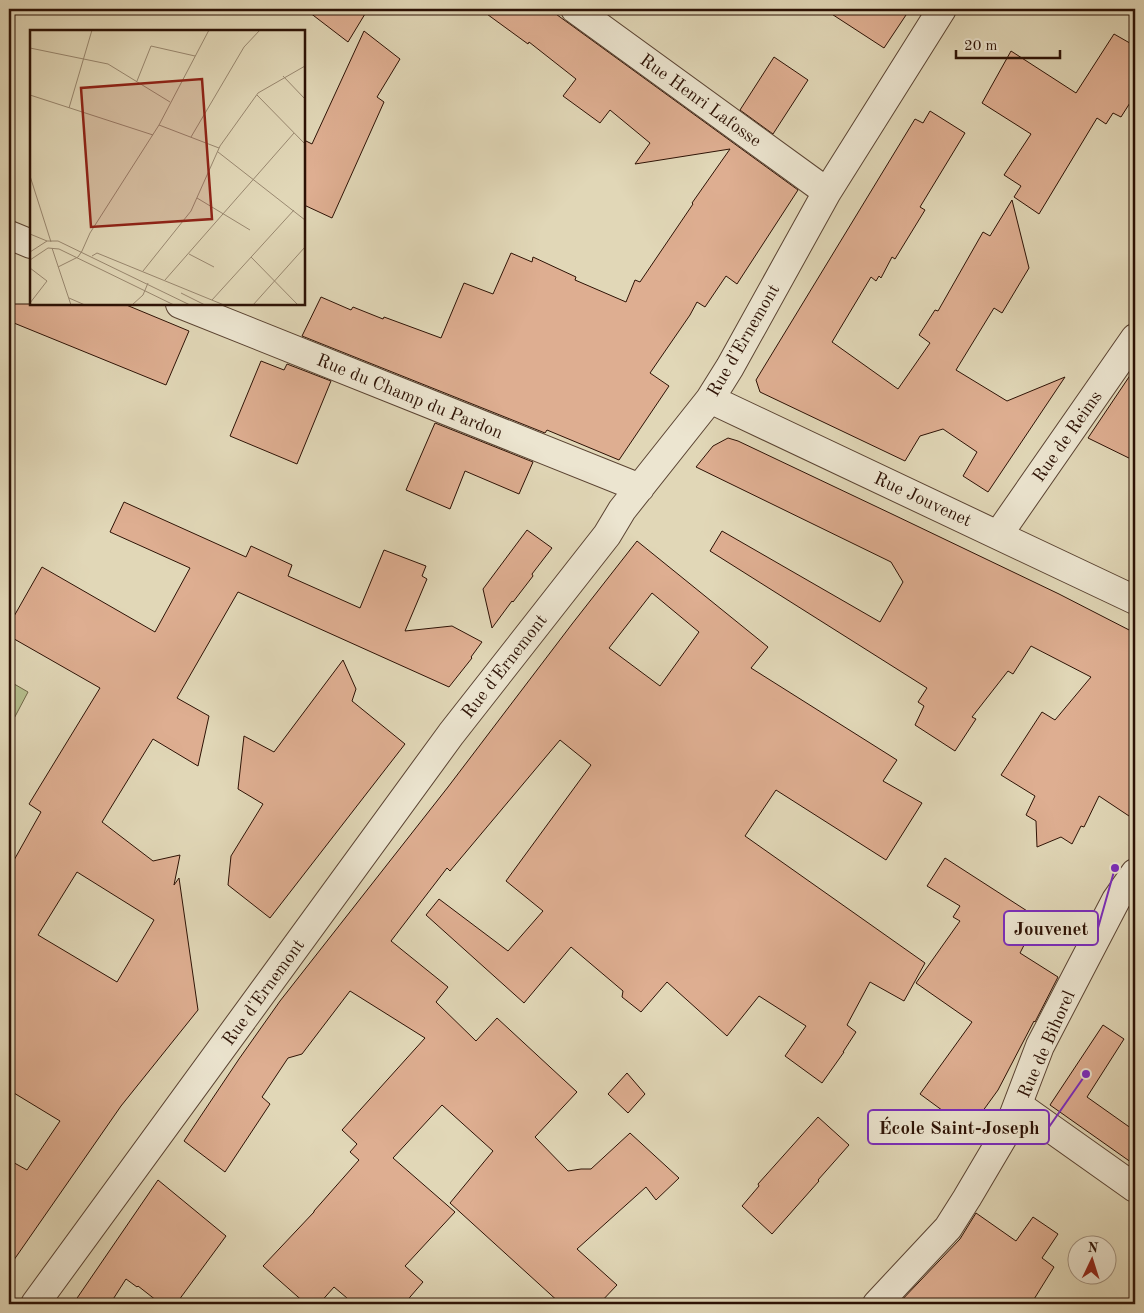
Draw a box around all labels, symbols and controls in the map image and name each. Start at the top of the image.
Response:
scale bar [956,28,1060,60]
inset map [30,30,305,305]
text: 20 m [964,39,998,54]
street label: Rue Henri Lafosse [636,51,764,151]
street label: Rue d'Ernemont [704,281,783,400]
street label: Rue du Champ du Pardon [314,351,506,443]
street label: Rue de Reims [1030,388,1106,485]
street label: Rue Jouvenet [871,469,974,530]
street label: Rue d'Ernemont [459,611,551,722]
callout: Jouvenet [1004,911,1098,945]
text: Jouvenet [1014,921,1088,940]
street label: Rue d'Ernemont [219,936,308,1049]
street label: Rue de Bihorel [1015,988,1079,1101]
callout: École Saint-Joseph [868,1110,1049,1144]
text: École Saint-Joseph [878,1116,1040,1139]
north arrow [1066,1236,1116,1286]
text: N [1087,1241,1099,1255]

